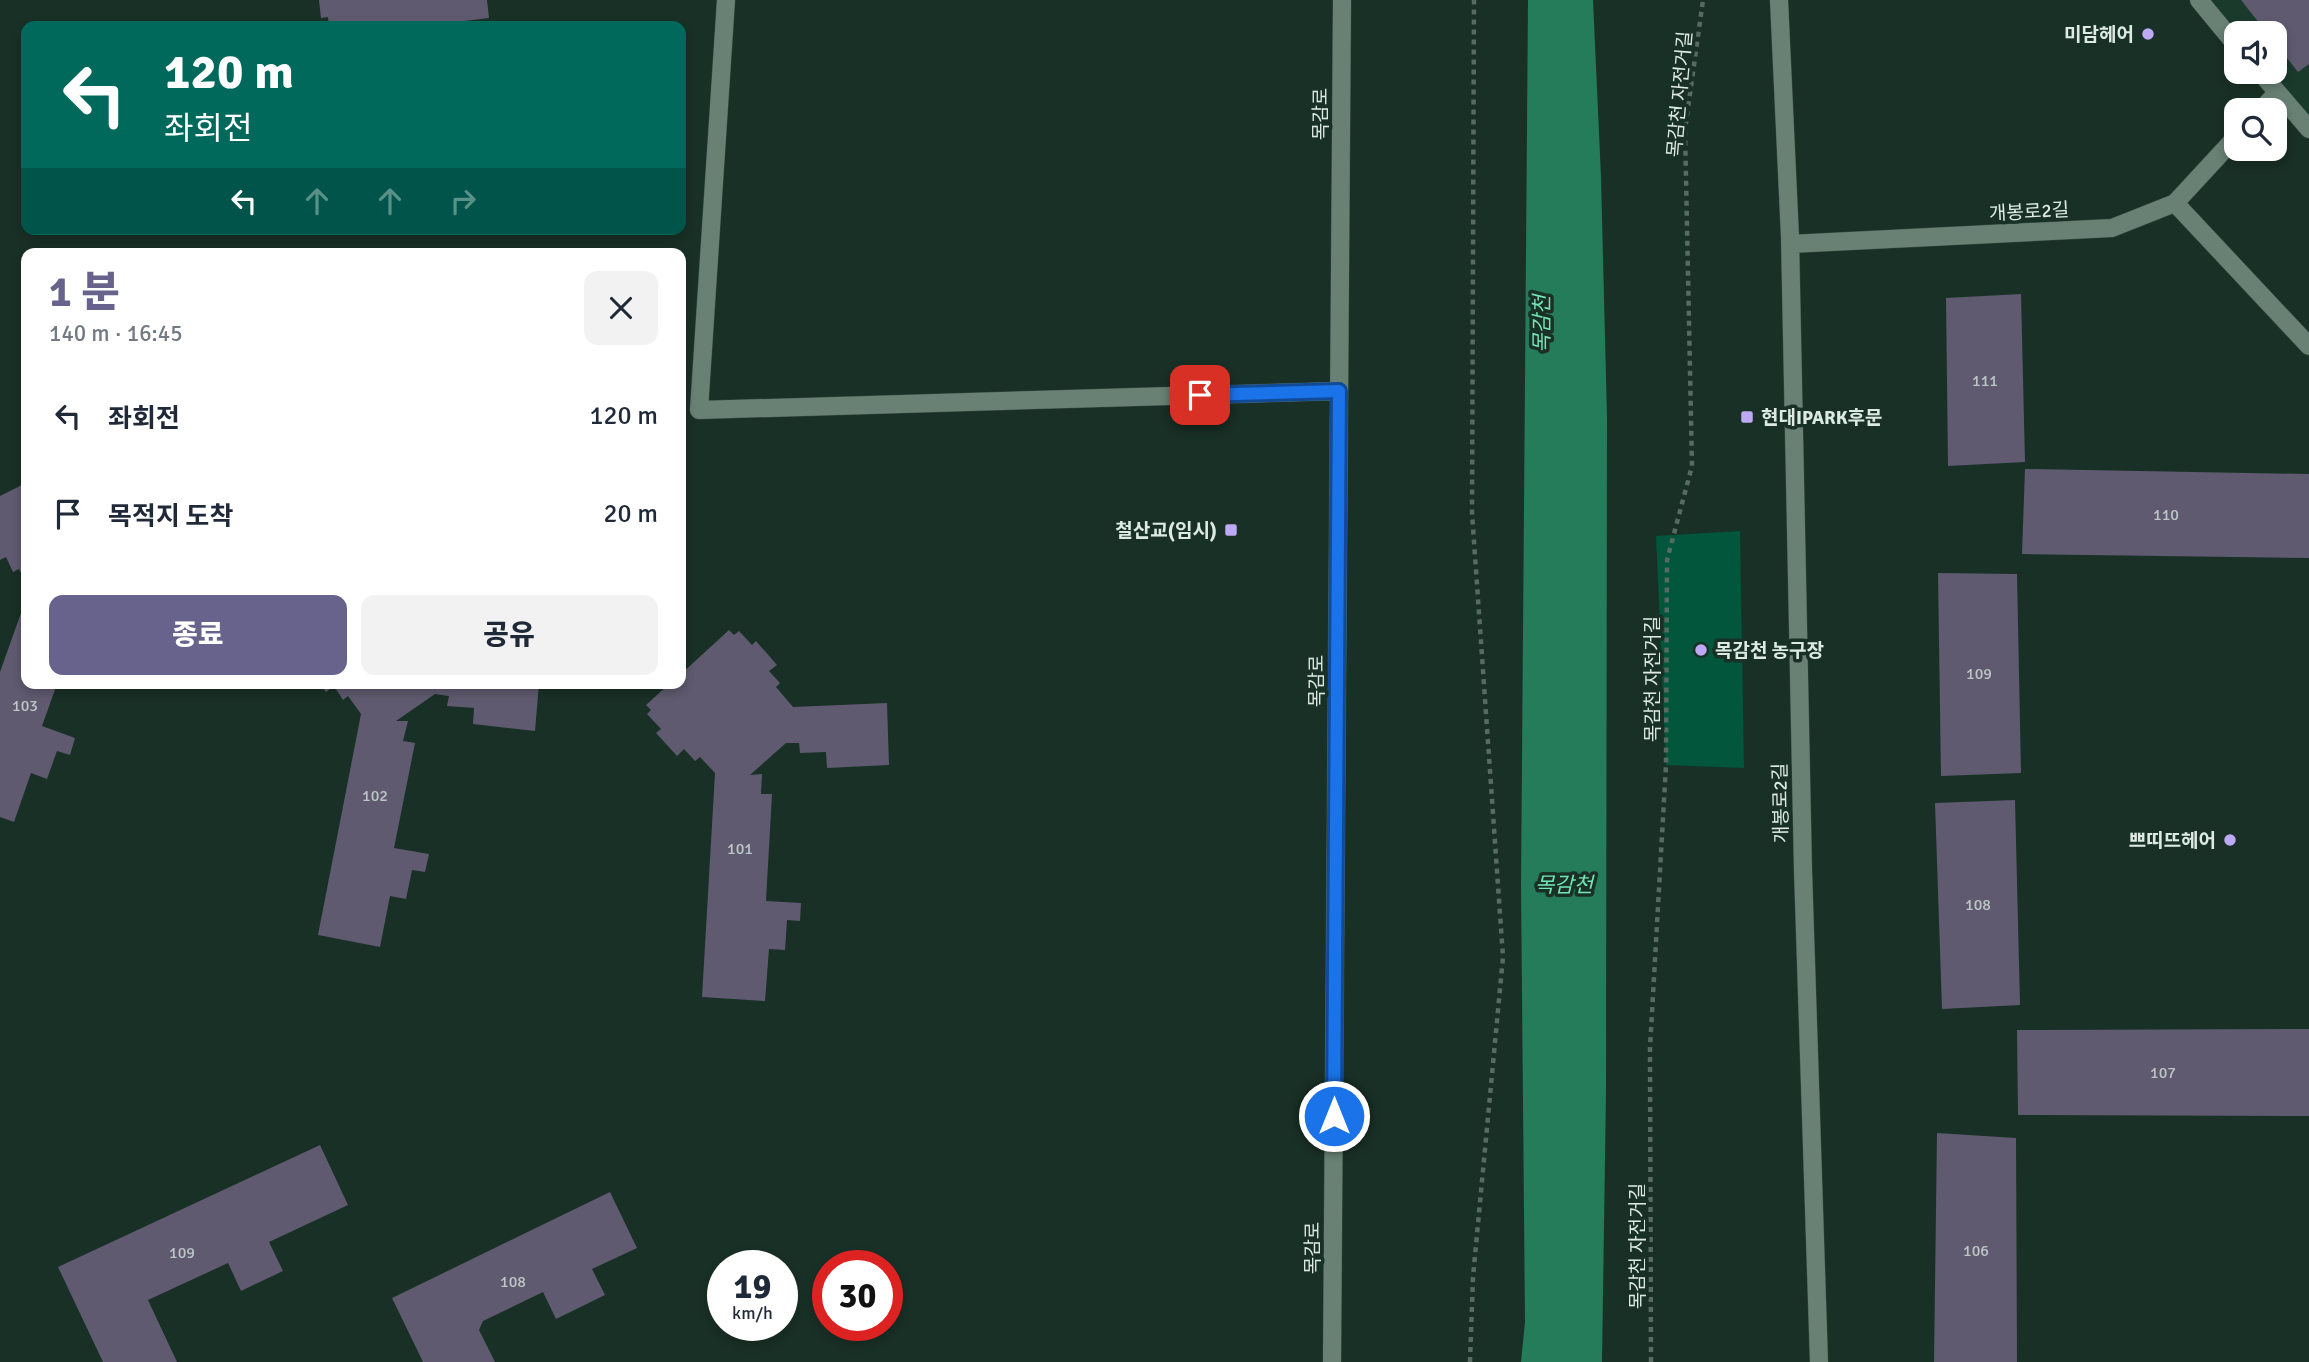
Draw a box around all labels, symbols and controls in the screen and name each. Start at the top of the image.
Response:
map controls [2224,21,2287,161]
button: sound [2224,21,2287,84]
place label: 미담헤어 [2064,23,2134,47]
marker: 미담헤어 [2140,26,2156,42]
street label: 목감천 자전거길 [1663,30,1697,158]
text: 120 m [164,42,294,102]
icon: left [49,49,140,140]
street label: 목감로 [1309,88,1333,140]
button: search [2224,98,2287,161]
text: 좌회전 [164,109,252,148]
icon: left [225,182,263,220]
icon: ahead [298,182,336,220]
icon: ahead [371,182,409,220]
icon: right [444,182,482,220]
street label: 개봉로2길 [1988,198,2070,226]
text: 1 분 [49,267,120,318]
button: close [584,271,658,345]
water label: 목감천 [1529,292,1555,353]
text: 140 m · 16:45 [49,319,183,348]
pin [1170,365,1230,425]
house number: 111 [1972,371,1998,391]
icon: arrive [1181,376,1219,414]
icon: left [49,397,87,435]
text: 120 m [589,400,658,432]
text: 좌회전 [108,403,180,435]
place label: 현대IPARK후문 [1761,406,1883,430]
marker: 현대IPARK후문 [1739,409,1755,425]
icon: arrive [49,495,87,533]
text: 20 m [603,498,658,530]
text: 목적지 도착 [108,501,233,533]
house number: 110 [2153,505,2179,525]
place label: 철산교(임시) [1115,519,1217,543]
marker: 철산교(임시) [1223,522,1239,538]
button: 종료 [49,595,347,675]
button: 공유 [361,595,658,675]
street label: 목감천 자전거길 [1641,616,1665,742]
place label: 목감천 농구장 [1715,639,1824,663]
marker: 목감천 농구장 [1693,642,1709,658]
street label: 목감로 [1305,655,1329,707]
house number: 109 [1966,664,1992,684]
house number: 103 [12,696,38,716]
street label: 개봉로2길 [1768,763,1794,843]
house number: 102 [362,786,388,806]
place label: 쁘띠뜨헤어 [2129,829,2216,853]
marker: 쁘띠뜨헤어 [2222,832,2238,848]
house number: 101 [727,839,753,859]
water label: 목감천 [1535,872,1596,898]
house number: 108 [1965,895,1991,915]
house number: 107 [2150,1063,2176,1083]
position arrow [1297,1079,1371,1153]
street label: 목감천 자전거길 [1626,1183,1650,1309]
street label: 목감로 [1301,1222,1325,1274]
house number: 106 [1963,1241,1989,1261]
house number: 109 [169,1243,195,1263]
speed limit sign: 30 [812,1250,903,1341]
text: 19 [734,1265,771,1308]
house number: 108 [500,1272,526,1292]
text: km/h [732,1302,773,1324]

